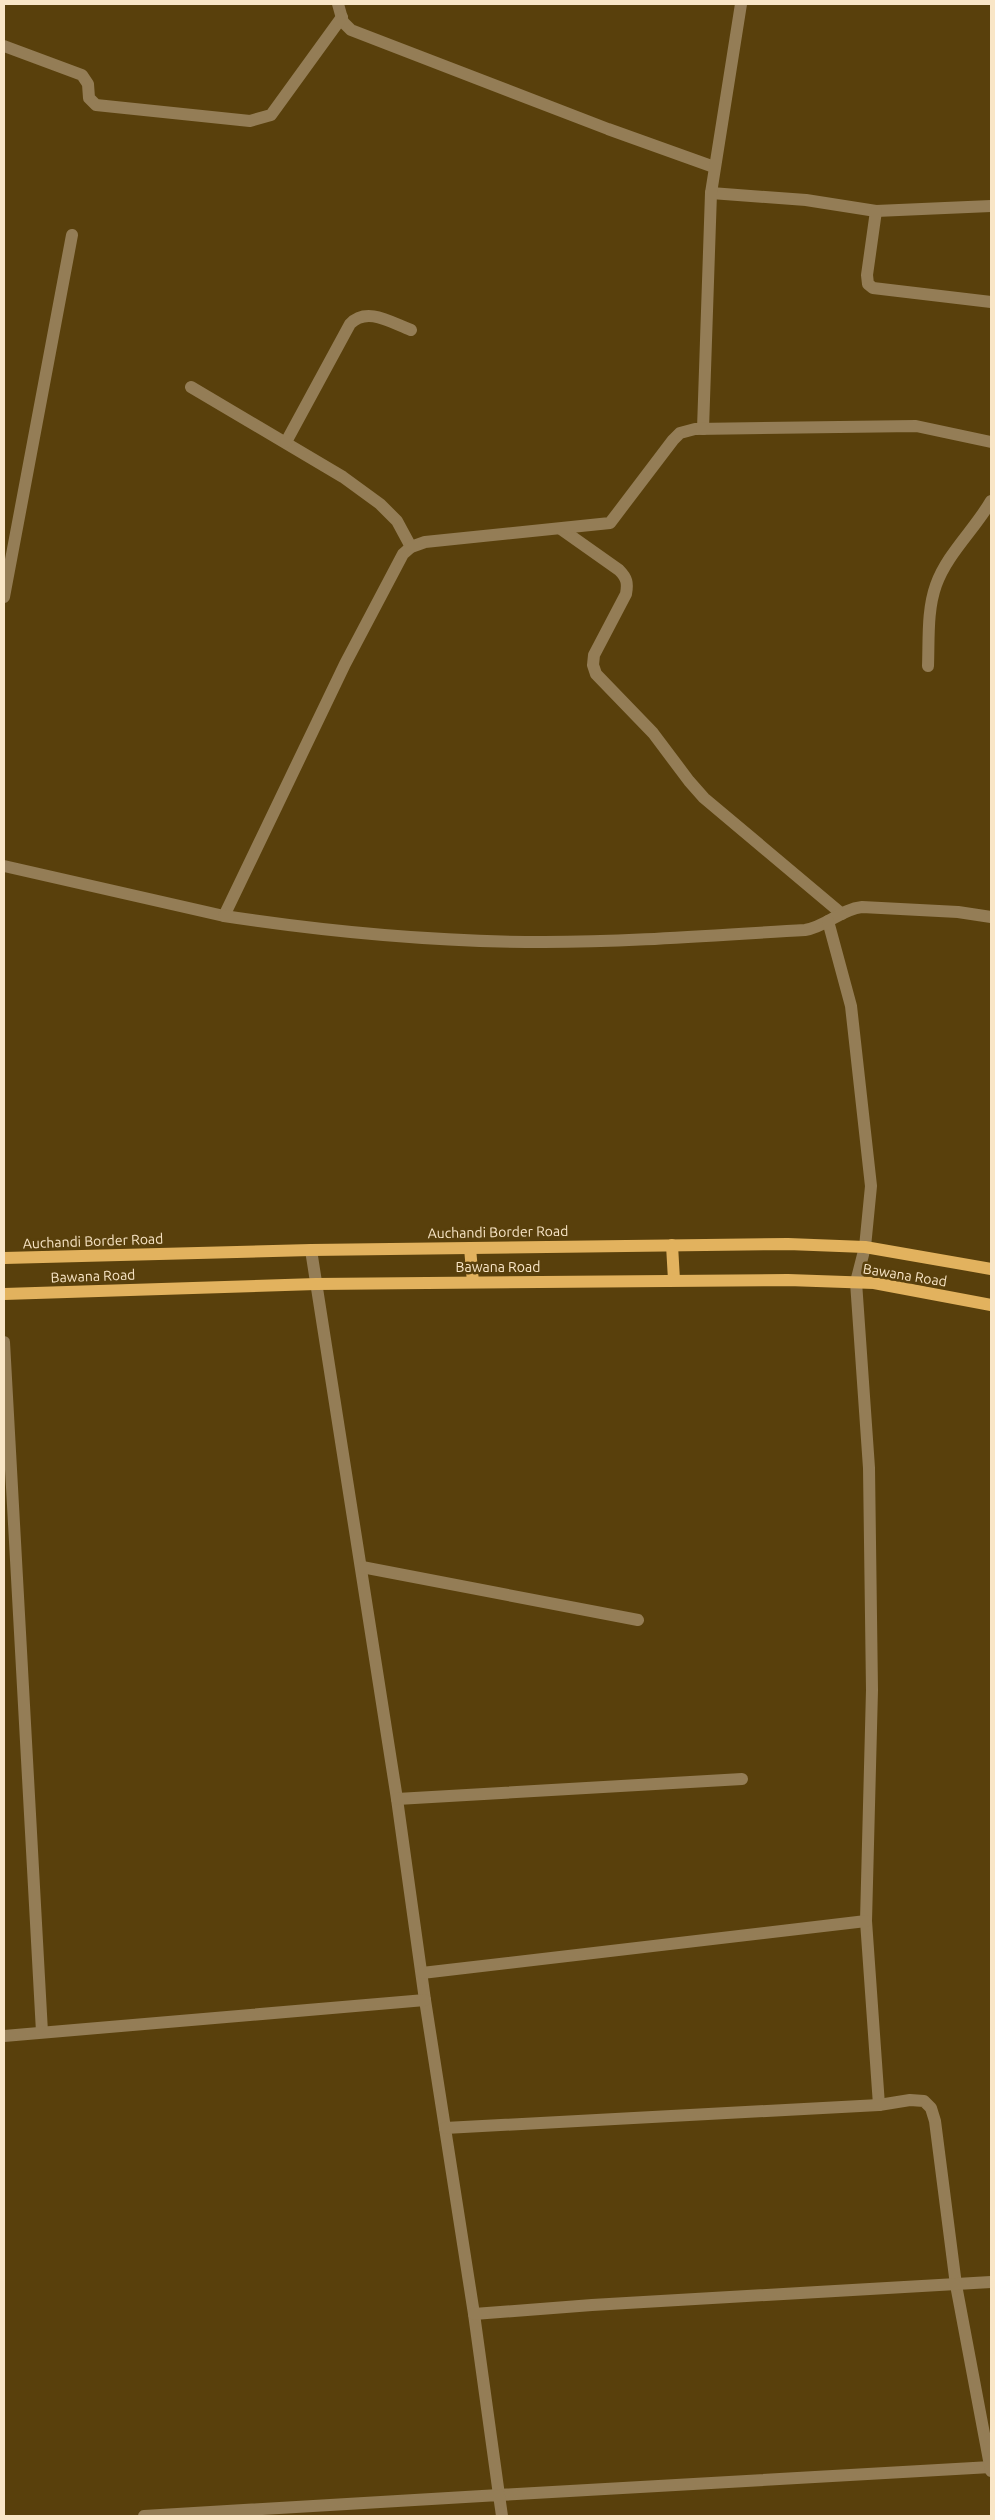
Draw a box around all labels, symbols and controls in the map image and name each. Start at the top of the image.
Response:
street label: Auchandi Border Road [428,1223,568,1241]
street label: Auchandi Border Road [22,1231,164,1251]
street label: Bawana Road [456,1259,540,1275]
street label: Bawana Road [862,1260,948,1290]
street label: Bawana Road [50,1267,136,1285]

